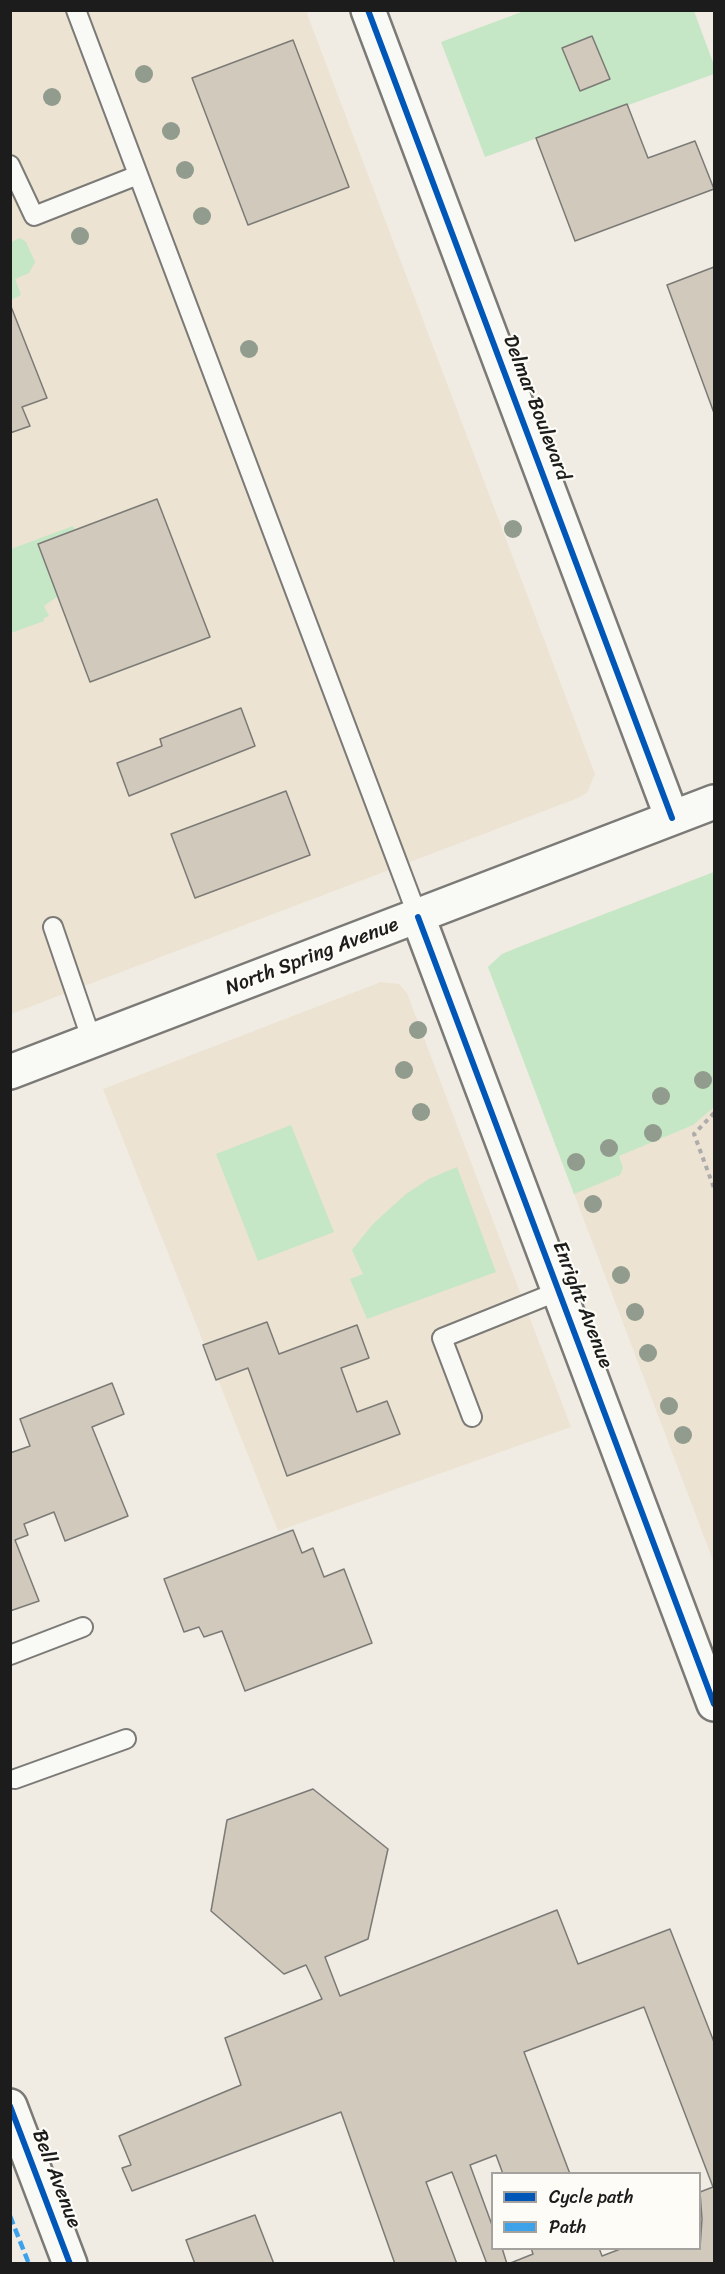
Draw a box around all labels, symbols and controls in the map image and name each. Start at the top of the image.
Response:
street label: Delmar Boulevard [497,332,575,484]
street label: North Spring Avenue [222,913,402,1001]
street label: Enright Avenue [547,1238,617,1372]
street label: Bell Avenue [26,2126,86,2232]
legend [491,2172,701,2250]
text: Cycle path [549,2181,633,2213]
text: Path [549,2211,586,2243]

